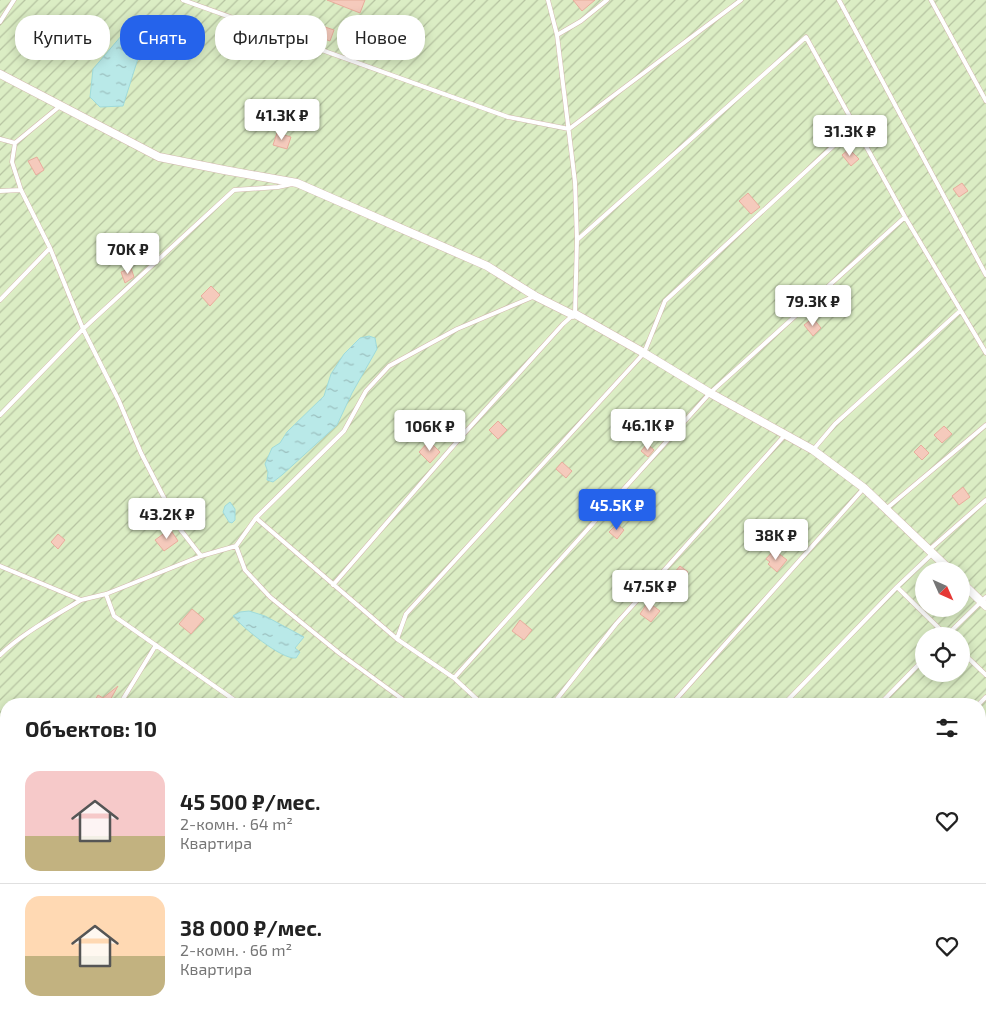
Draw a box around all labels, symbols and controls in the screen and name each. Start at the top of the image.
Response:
chip: Купить [15,15,110,60]
chip: Снять [120,15,205,60]
chip: Фильтры [215,15,327,60]
chip: Новое [337,15,425,60]
pin: 41.3K ₽ [236,98,328,141]
text: 41.3K ₽ [256,105,308,124]
pin: 31.3K ₽ [804,114,896,157]
text: 31.3K ₽ [824,121,876,140]
pin: 70K ₽ [93,232,163,275]
text: 70K ₽ [107,239,149,258]
pin: 79.3K ₽ [767,284,859,327]
text: 79.3K ₽ [786,291,840,310]
pin: 46.1K ₽ [602,408,694,451]
pin: 106K ₽ [389,410,471,452]
text: 46.1K ₽ [622,415,674,434]
text: 106K ₽ [405,416,455,435]
pin: 45.5K ₽ [571,488,663,531]
text: 45.5K ₽ [590,495,644,514]
pin: 43.2K ₽ [121,498,213,540]
text: 43.2K ₽ [139,504,195,523]
pin: 38K ₽ [741,518,811,561]
text: 38K ₽ [755,525,797,544]
north arrow [915,562,970,618]
map controls [915,562,970,682]
pin: 47.5K ₽ [604,570,696,612]
text: 47.5K ₽ [623,576,677,595]
button: locate [915,627,970,682]
icon: filters [933,714,961,742]
text: Объектов: 10 [25,716,157,741]
text: 45 500 ₽/мес. [180,789,320,814]
icon: home [65,791,125,851]
icon: heart [933,807,961,835]
text: 2-комн. · 64 m² [180,814,293,833]
text: Квартира [180,833,252,852]
text: 38 000 ₽/мес. [180,915,322,940]
icon: home [65,916,125,976]
icon: heart [933,932,961,960]
text: 2-комн. · 66 m² [180,940,292,959]
text: Квартира [180,959,252,978]

